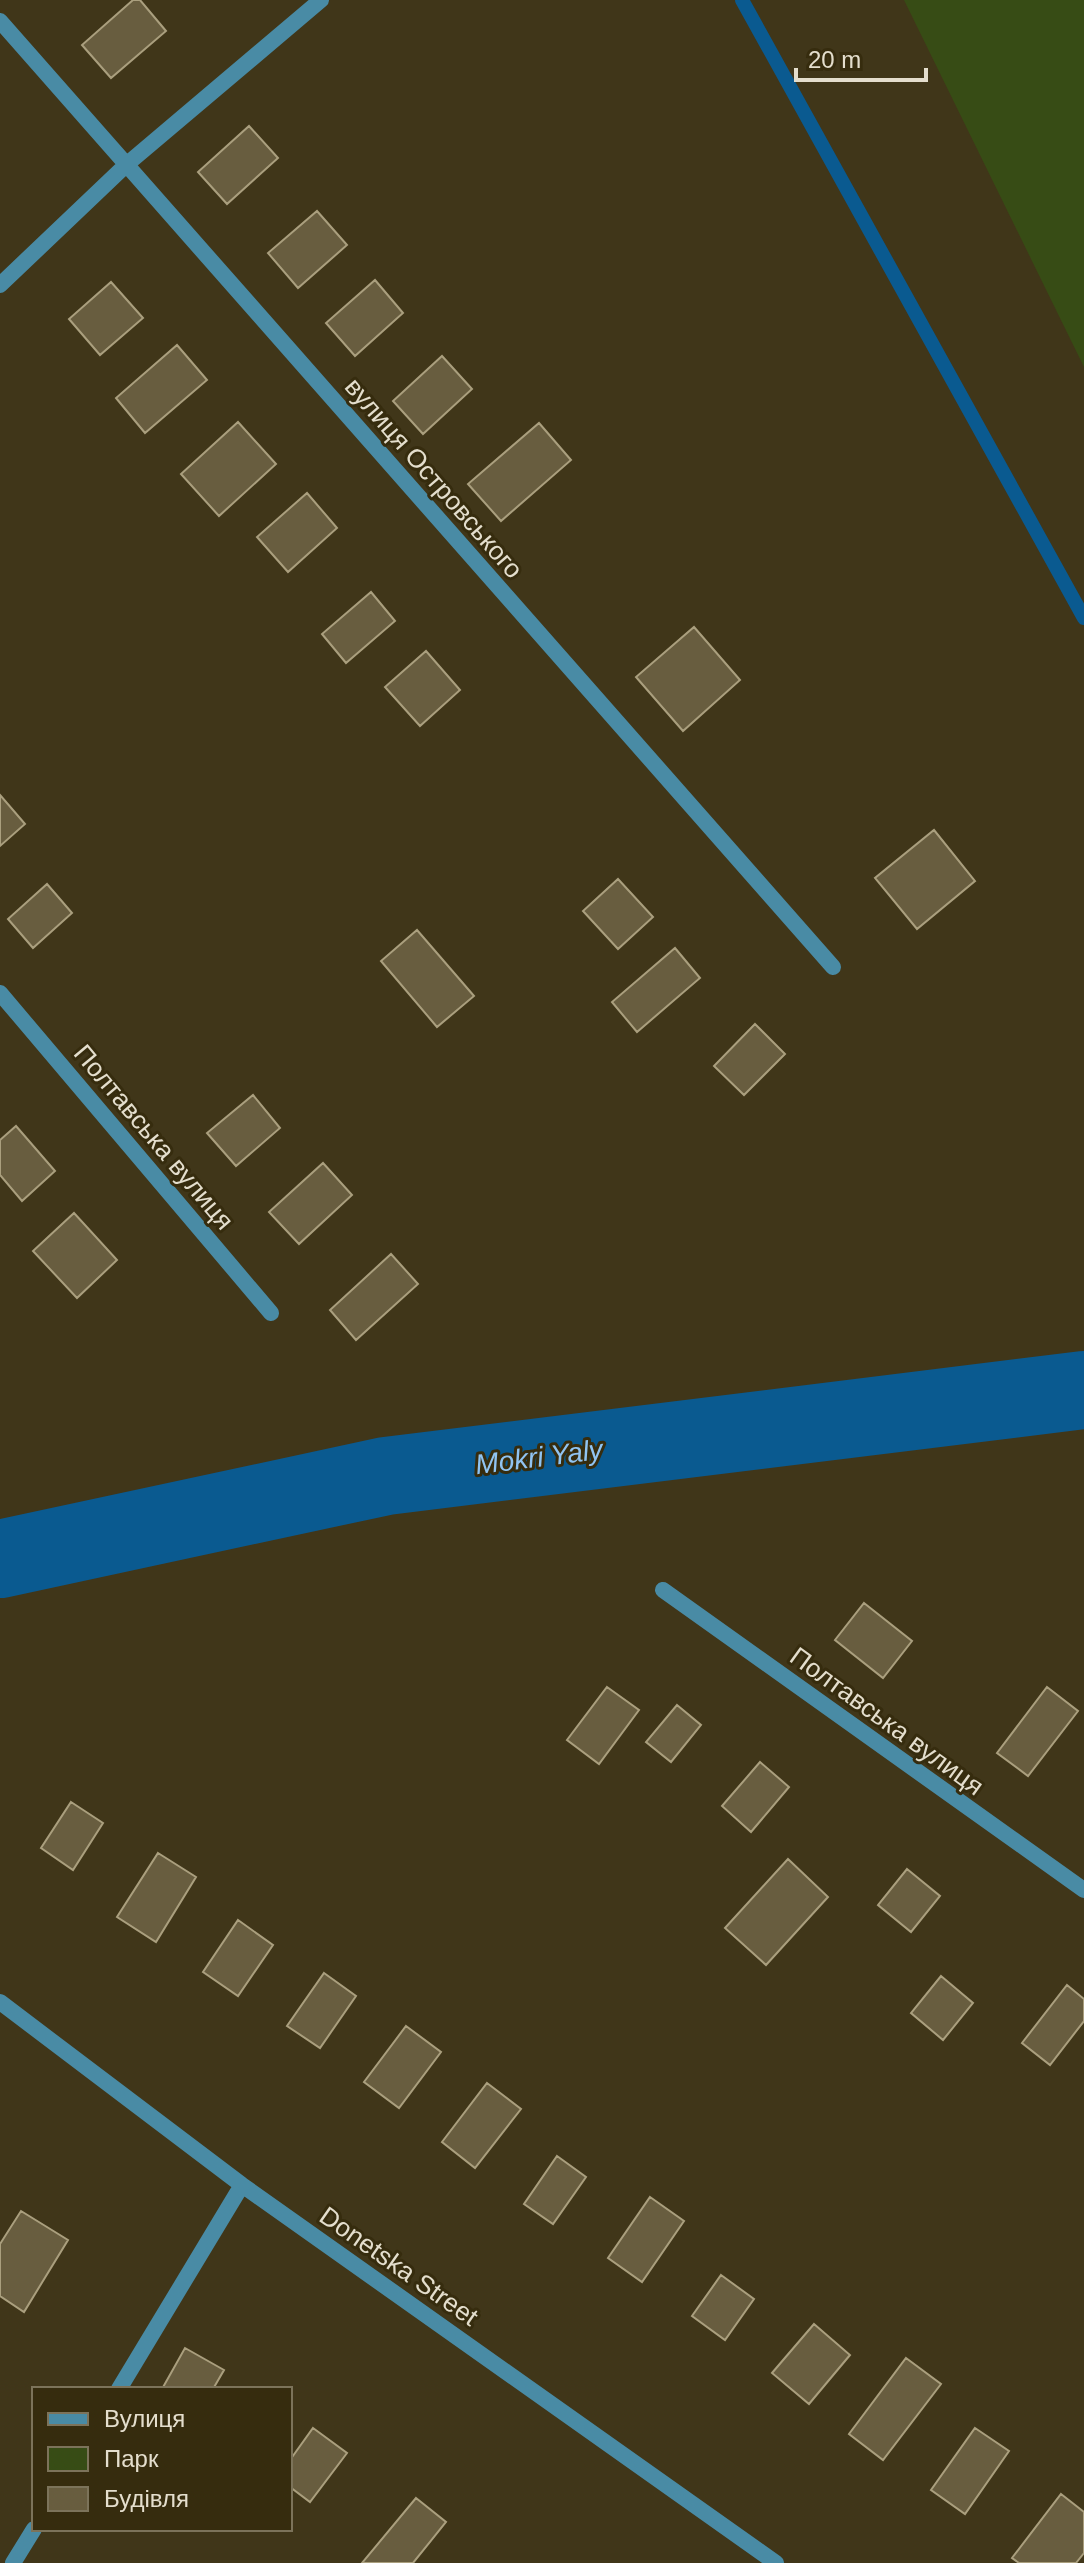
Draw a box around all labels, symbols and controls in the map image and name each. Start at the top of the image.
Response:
scale bar [796,32,926,82]
text: 20 m [808,46,861,73]
street label: вулиця Островського [339,372,529,584]
street label: Полтавська вулиця [68,1039,240,1235]
water label: Mokri Yaly [474,1434,606,1480]
street label: Полтавська вулиця [784,1641,990,1801]
street label: Donetska Street [314,2200,485,2332]
legend [32,2387,292,2531]
text: Вулиця [104,2405,185,2432]
text: Парк [104,2445,159,2472]
text: Будівля [104,2485,189,2512]

